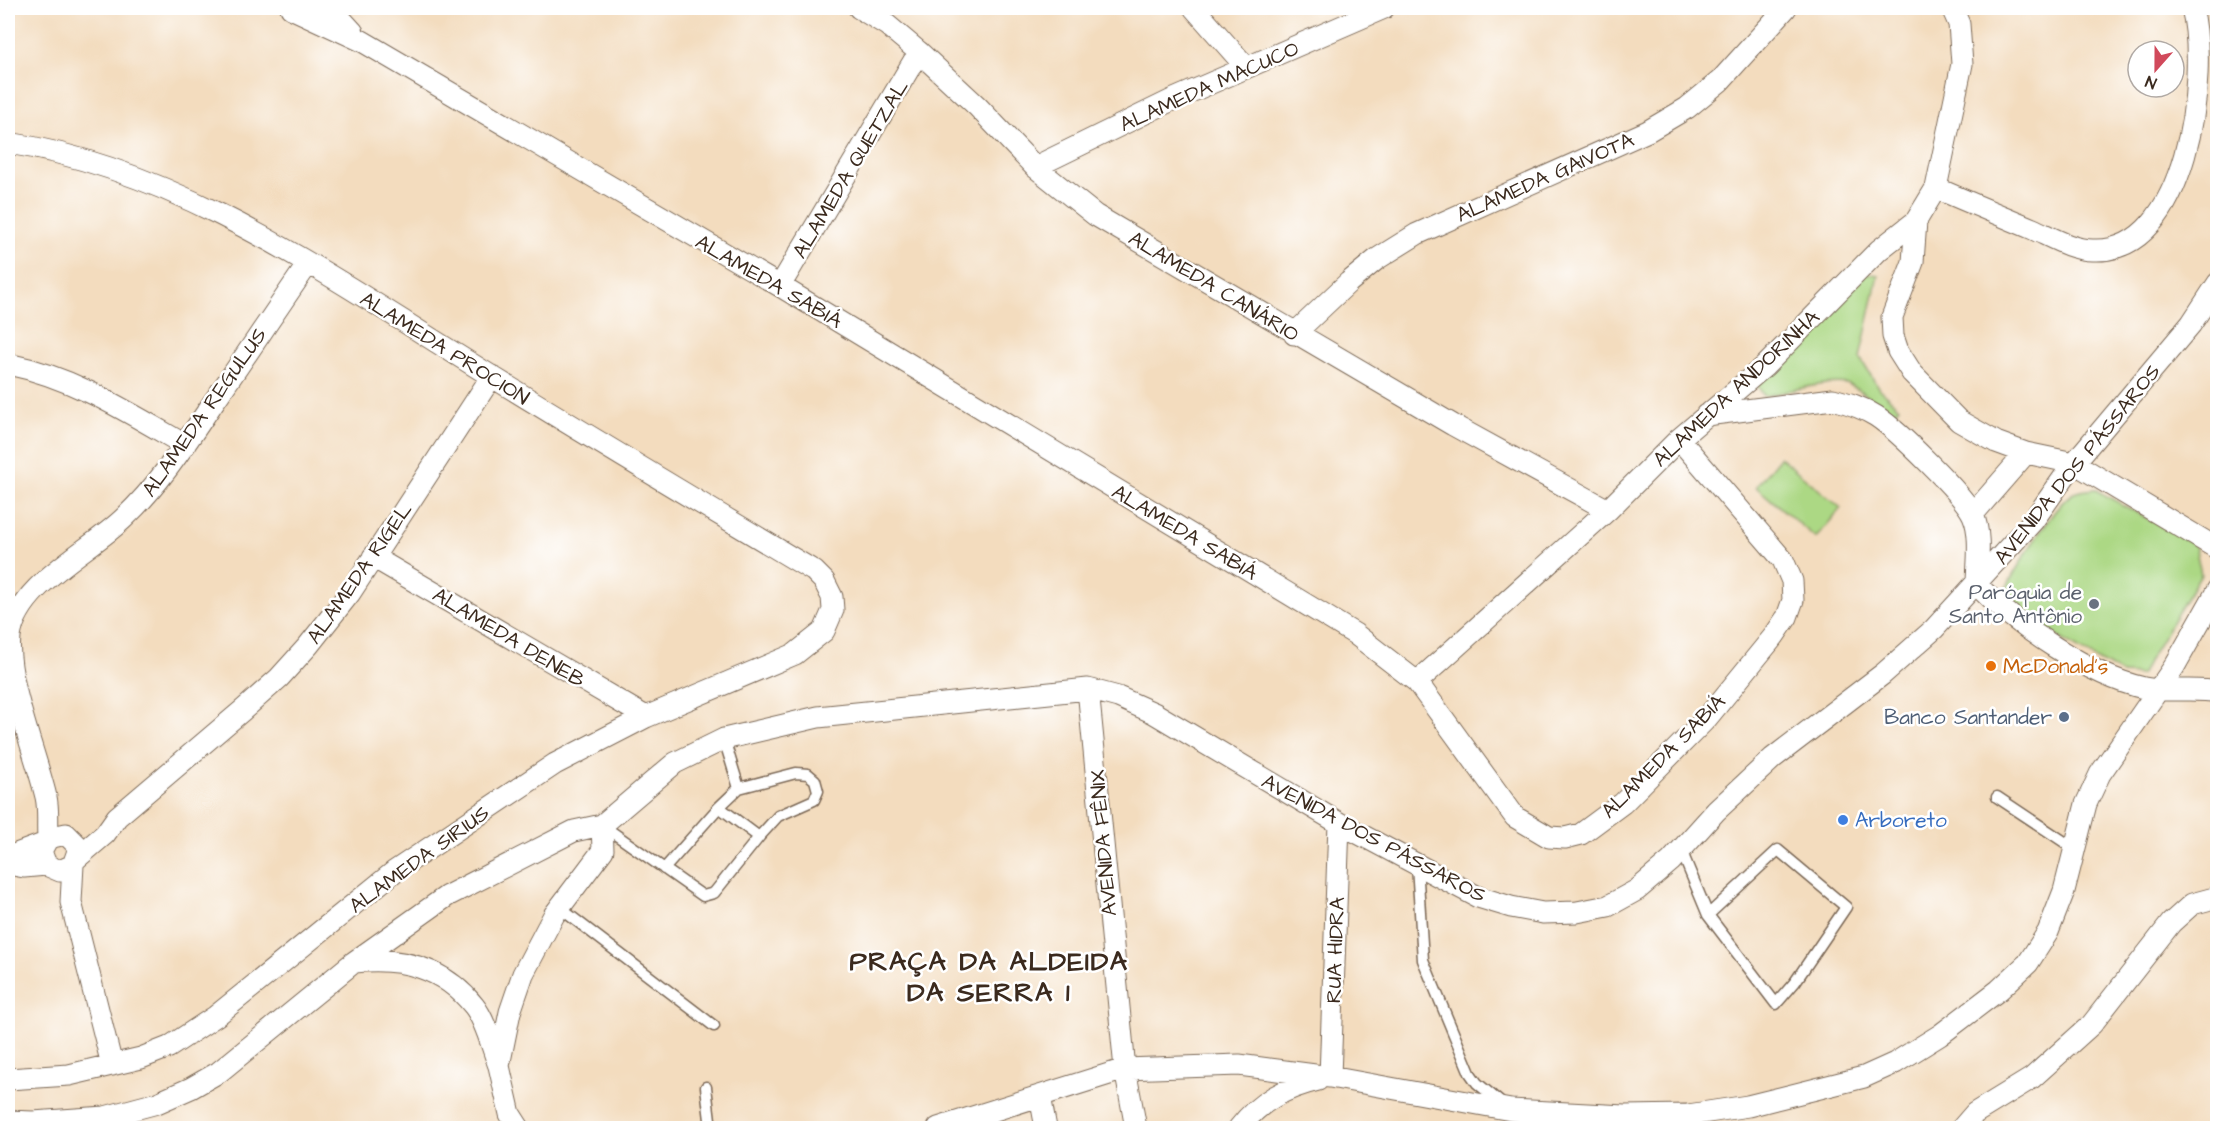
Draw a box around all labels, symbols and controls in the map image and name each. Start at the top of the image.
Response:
street label: ALAMEDA MACUCO [1115,34,1303,139]
north arrow [2126,39,2186,99]
text: N [2142,70,2160,94]
street label: ALAMEDA QUETZAL [786,74,915,264]
street label: ALAMEDA GAIVOTA [1452,125,1639,230]
street label: ALAMEDA CANÁRIO [1123,224,1304,349]
street label: ALAMEDA SABIÁ [690,228,848,336]
street label: ALAMEDA PROCION [355,285,535,412]
street label: ALAMEDA ANDORINHA [1647,303,1827,473]
street label: ALAMEDA REGULUS [135,322,274,503]
street label: AVENIDA DOS PÁSSAROS [1987,358,2167,571]
street label: ALAMEDA SABIÁ [1106,477,1263,588]
street label: ALAMEDA RIGEL [300,496,419,650]
place label: Paróquia de Santo Antônio [1949,578,2082,631]
street label: ALAMEDA DENEB [427,580,591,695]
marker: Paróquia de Santo Antônio [2087,597,2101,611]
place label: McDonald's [2003,652,2108,681]
marker: McDonald's [1984,659,1998,673]
street label: ALAMEDA SABIÁ [1595,687,1732,825]
place label: Banco Santander [1884,703,2052,732]
marker: Banco Santander [2057,710,2071,724]
street label: AVENIDA DOS PÁSSAROS [1256,767,1491,910]
street label: AVENIDA FÊNIX [1083,768,1124,917]
street label: ALAMEDA SIRIUS [343,799,495,920]
place label: Arboreto [1855,806,1947,835]
marker: Arboreto [1836,813,1850,827]
street label: RUA HIDRA [1319,896,1352,1004]
district label: PRAÇA DA ALDEIDA DA SERRA 1 [850,943,1128,1012]

